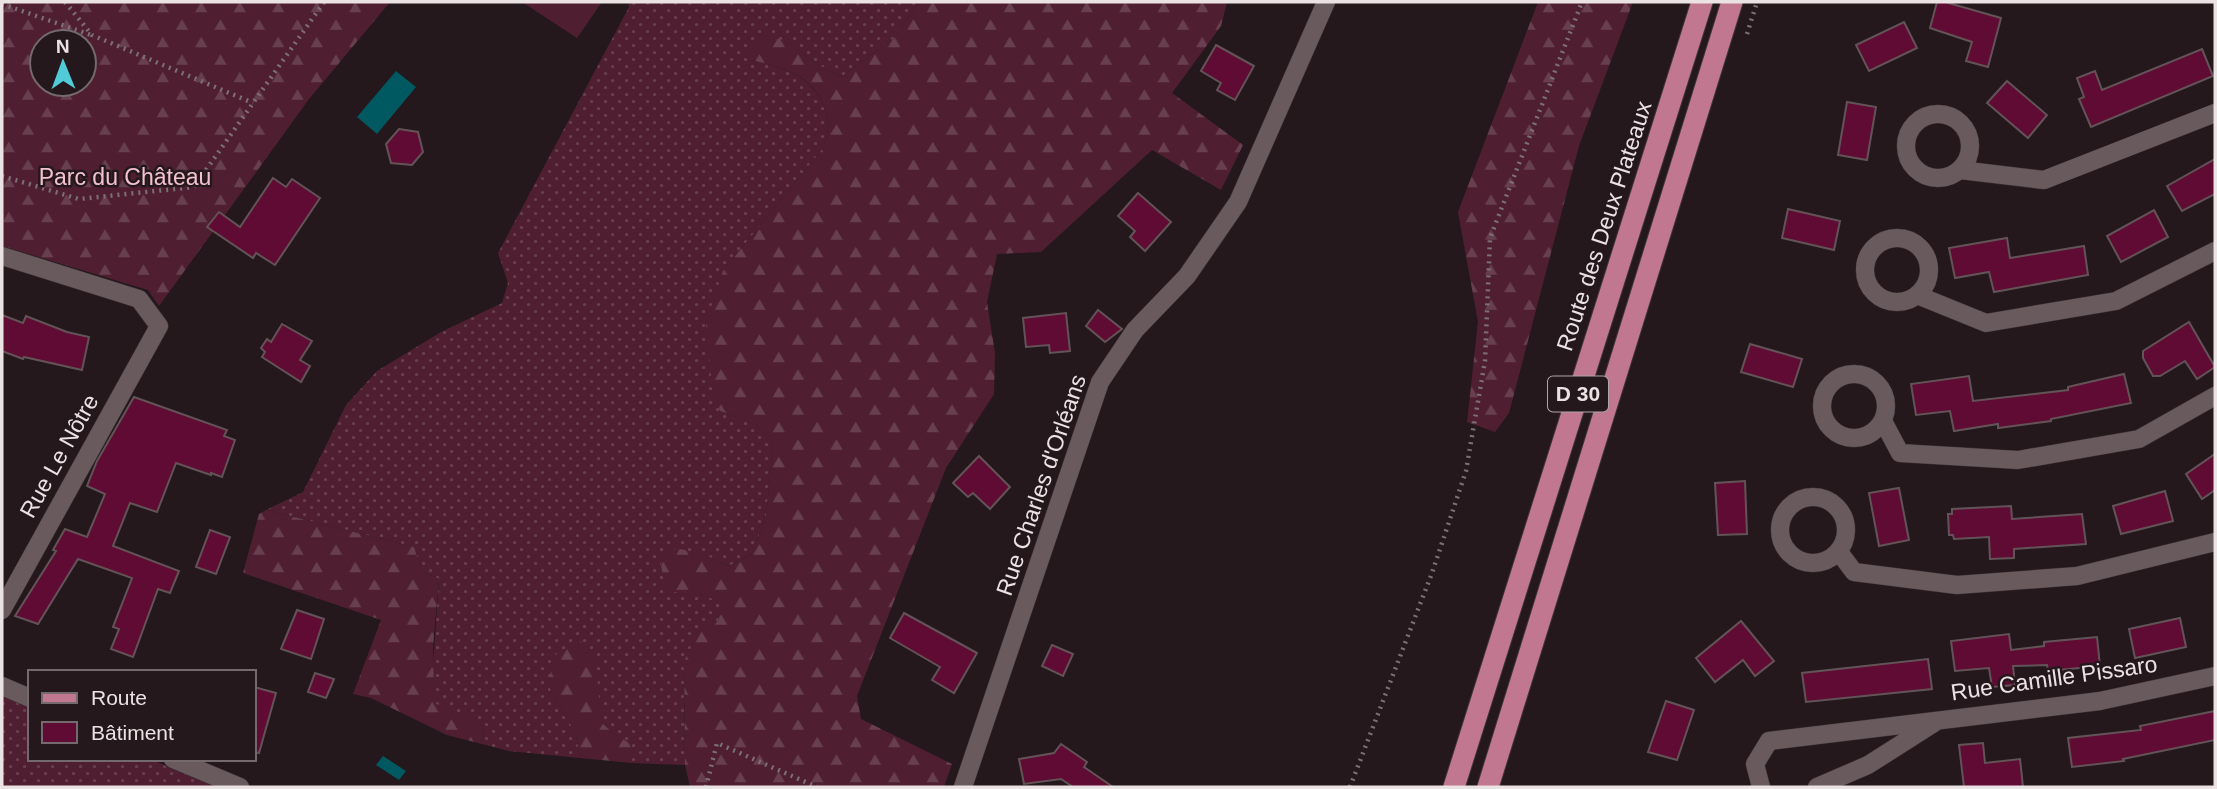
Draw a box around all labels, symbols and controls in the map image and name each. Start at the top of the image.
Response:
north arrow [28,28,98,98]
text: N [56,36,70,57]
street label: Route des Deux Plateaux [1551,97,1657,354]
park label: Parc du Château [39,164,211,190]
street label: Rue Charles d'Orléans [991,371,1091,599]
road number: D 30 [1548,376,1608,412]
street label: Rue Le Nôtre [14,390,104,522]
street label: Rue Camille Pissaro [1949,651,2159,705]
legend [28,670,256,761]
text: Route [91,686,147,709]
text: Bâtiment [91,721,174,744]

